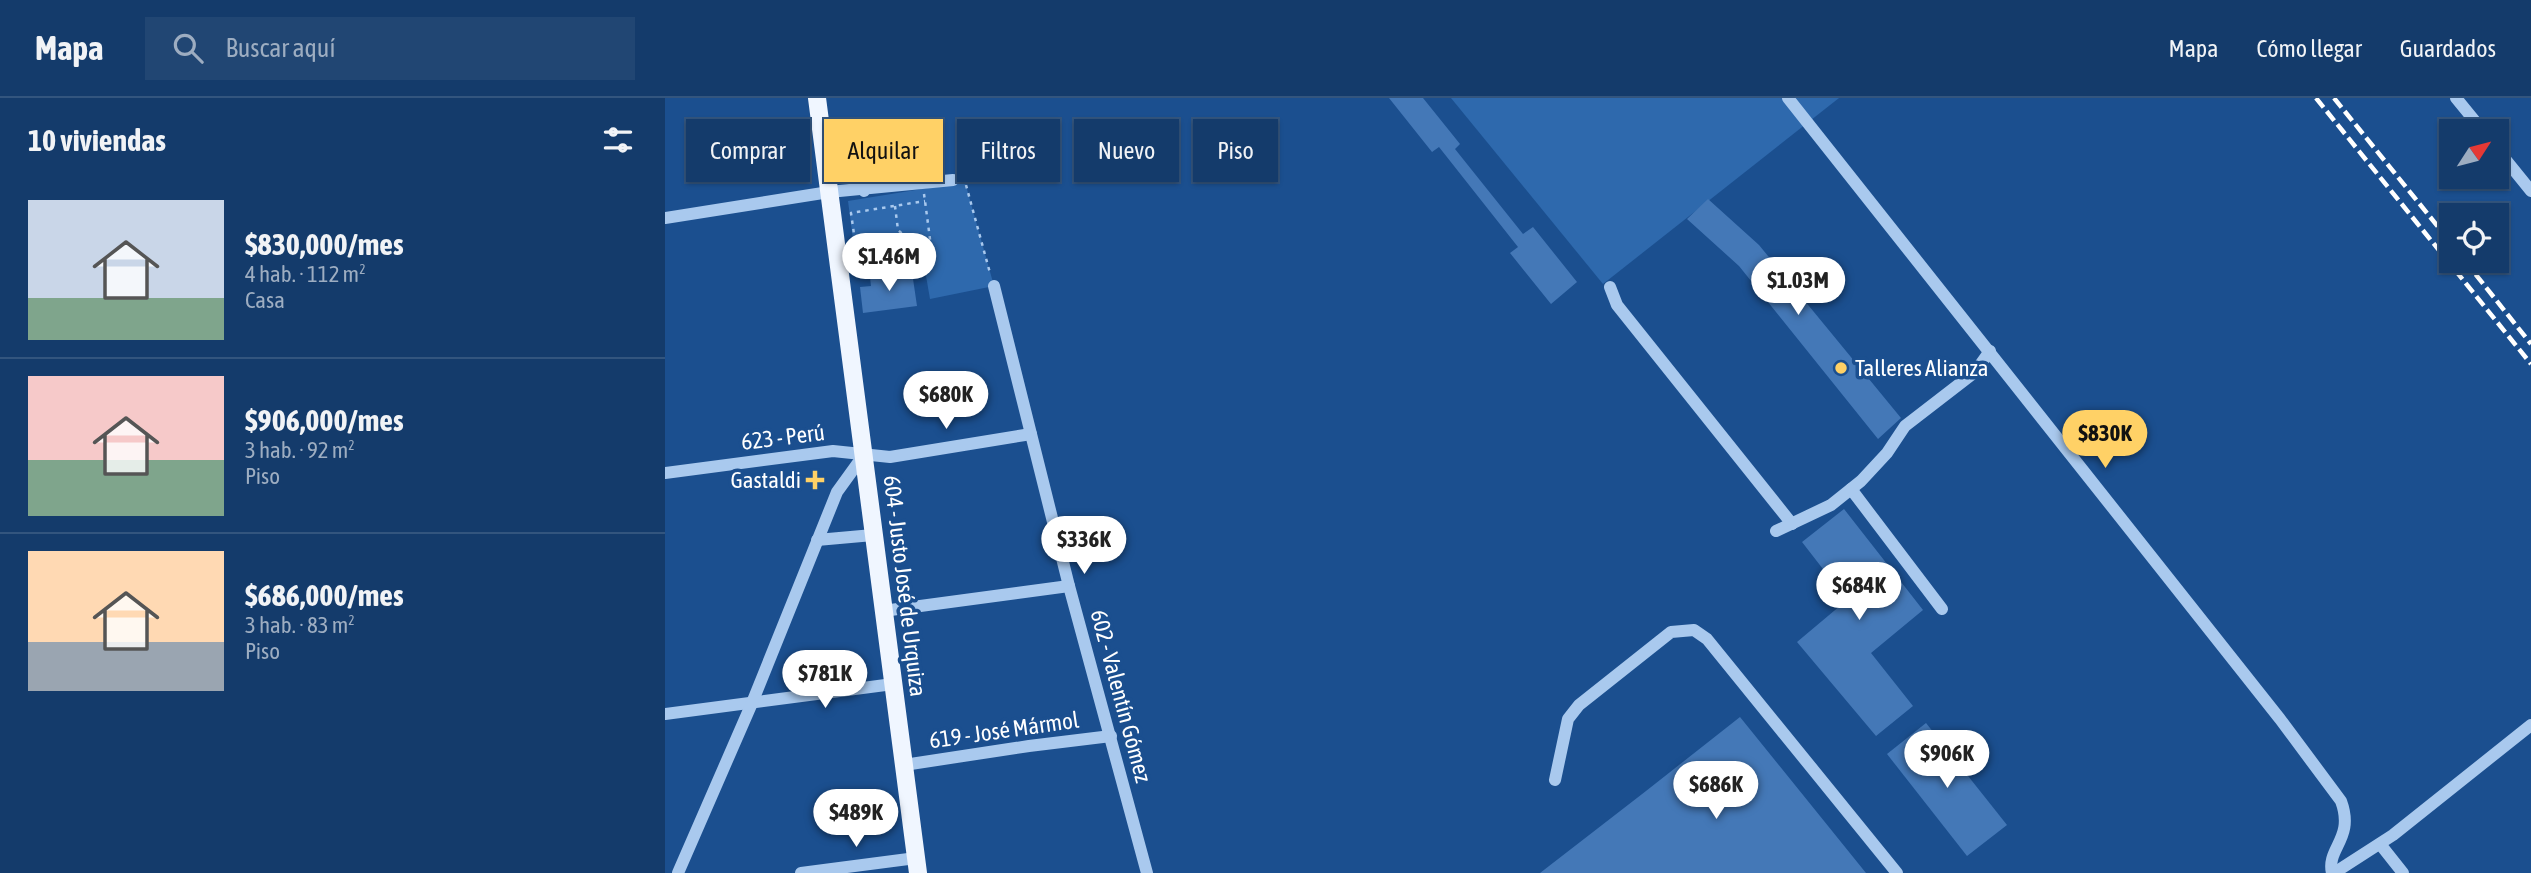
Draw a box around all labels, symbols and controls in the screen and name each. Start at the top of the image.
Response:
search box [145,17,635,80]
text: Mapa [35,29,103,67]
icon: search [169,29,207,67]
text: Buscar aquí [225,33,335,63]
text: Mapa [2169,35,2218,62]
text: Cómo llegar [2256,35,2362,62]
text: Guardados [2400,35,2496,62]
chip: Comprar [686,119,810,182]
chip: Alquilar [824,119,943,182]
chip: Filtros [957,119,1060,182]
chip: Nuevo [1074,119,1179,182]
chip: Piso [1193,119,1278,182]
north arrow [2439,119,2509,189]
map controls [2439,119,2509,273]
icon: filters [599,121,637,159]
text: 10 viviendas [28,123,166,157]
button: locate [2439,203,2509,273]
text: $830,000/mes [245,227,404,261]
icon: home [84,228,168,312]
pin: $1.46M [832,234,946,293]
text: $1.46M [858,243,920,269]
pin: $1.03M [1741,258,1855,317]
text: 4 hab. · 112 m² [245,261,366,287]
text: $1.03M [1767,267,1829,293]
text: Casa [245,287,285,313]
place label: Talleres Alianza [1855,355,1989,381]
marker: Talleres Alianza [1833,360,1849,376]
pin: $680K [897,372,995,431]
text: $680K [919,381,973,407]
text: $906,000/mes [245,403,404,437]
icon: home [84,404,168,488]
pin: $830K [2056,410,2154,470]
street label: 623 - Perú [740,419,826,455]
text: $830K [2078,420,2132,446]
text: 3 hab. · 92 m² [245,437,355,463]
text: Piso [245,463,280,489]
place label: Gastaldi [731,467,801,493]
marker: Gastaldi [807,472,823,488]
street label: 604 - Justo José de Urquiza [879,474,931,698]
pin: $336K [1035,517,1133,576]
text: $336K [1057,526,1111,552]
pin: $684K [1810,562,1908,622]
text: $684K [1832,572,1886,598]
text: $686,000/mes [245,578,404,612]
icon: home [84,579,168,663]
street label: 602 - Valentín Gómez [1085,607,1157,785]
text: 3 hab. · 83 m² [245,612,355,638]
text: Piso [245,638,280,664]
pin: $781K [776,650,874,710]
text: $781K [798,660,852,686]
street label: 619 - José Mármol [928,707,1080,753]
pin: $906K [1898,730,1996,790]
text: $906K [1920,740,1974,766]
pin: $686K [1667,762,1765,821]
text: $686K [1689,771,1743,797]
pin: $489K [807,790,905,849]
text: $489K [829,799,883,825]

